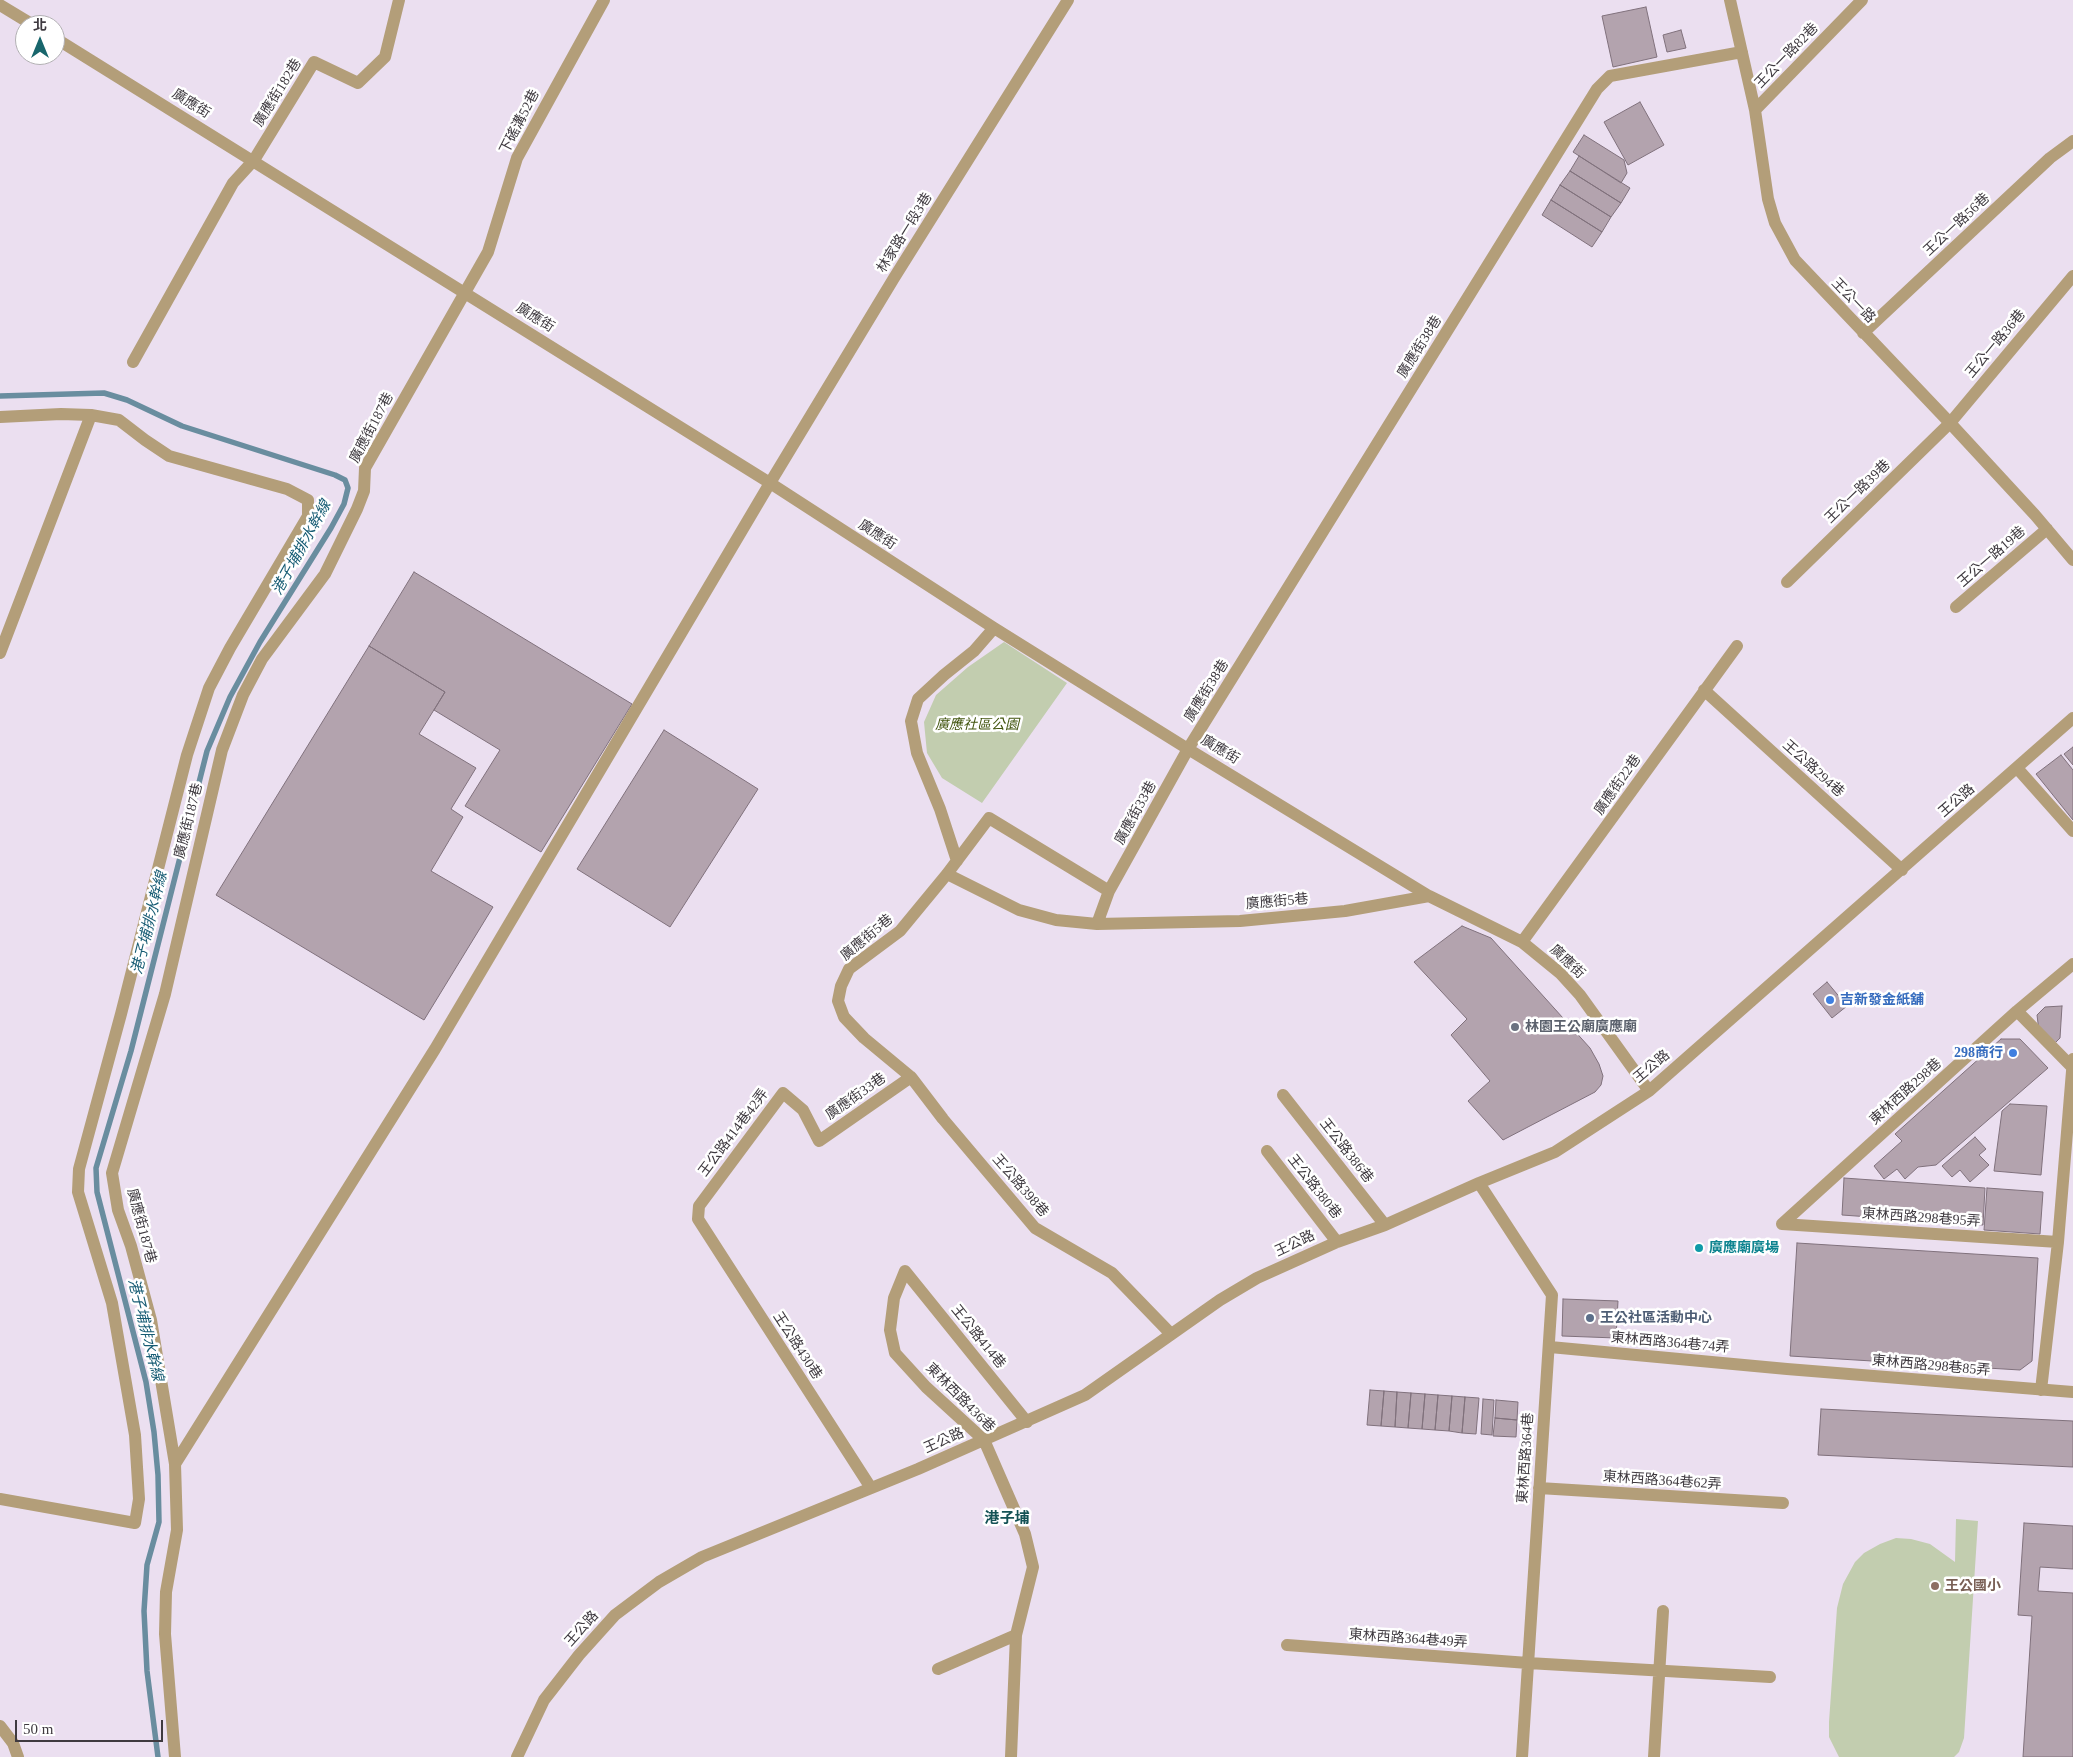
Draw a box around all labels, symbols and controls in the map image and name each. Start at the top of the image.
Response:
north arrow [15,15,65,65]
text: 北 [33,18,47,33]
street label: 王公一路82巷 [1752,20,1822,92]
street label: 廣應街182巷 [250,56,306,130]
street label: 廣應街 [169,86,213,122]
street label: 下磘溝52巷 [497,87,543,157]
street label: 林家路一段3巷 [874,190,936,276]
street label: 王公一路56巷 [1921,190,1993,260]
street label: 王公一路 [1828,275,1878,327]
street label: 廣應街 [513,300,557,336]
street label: 王公一路36巷 [1963,306,2029,382]
street label: 廣應街38巷 [1394,313,1446,381]
street label: 廣應街187巷 [347,390,397,466]
street label: 王公一路39巷 [1822,457,1894,527]
water label: 港子埔排水幹線 [269,498,335,598]
street label: 廣應街 [855,517,899,553]
street label: 王公一路19巷 [1955,523,2029,591]
street label: 廣應街38巷 [1181,657,1233,725]
park label: 廣應社區公園 [935,717,1019,733]
street label: 廣應街 [1198,732,1242,768]
street label: 王公路294巷 [1779,737,1847,801]
street label: 廣應街22巷 [1591,752,1645,818]
street label: 廣應街33巷 [1112,778,1160,848]
street label: 王公路 [1936,781,1978,821]
street label: 廣應街187巷 [172,782,206,860]
water label: 港子埔排水幹線 [129,870,171,976]
street label: 廣應街5巷 [1245,891,1309,913]
street label: 廣應街5巷 [837,911,897,965]
street label: 廣應街 [1546,942,1588,982]
place label: 吉新發金紙舖 [1840,992,1924,1008]
marker: 吉新發金紙舖 [1824,994,1836,1006]
place label: 林園王公廟廣應廟 [1525,1019,1637,1035]
marker: 林園王公廟廣應廟 [1509,1021,1521,1033]
place label: 298商行 [1954,1045,2003,1061]
street label: 王公路 [1631,1047,1673,1087]
marker: 298商行 [2007,1047,2019,1059]
street label: 東林西路298巷 [1867,1055,1945,1129]
street label: 廣應街33巷 [823,1070,889,1124]
street label: 王公路414巷42弄 [696,1086,772,1180]
street label: 王公路386巷 [1316,1115,1376,1187]
street label: 王公路398巷 [988,1151,1052,1221]
street label: 王公路380巷 [1284,1151,1344,1223]
street label: 廣應街187巷 [123,1187,159,1265]
street label: 東林西路298巷95弄 [1861,1205,1981,1231]
street label: 王公路 [1272,1228,1318,1260]
place label: 廣應廟廣場 [1709,1240,1779,1256]
marker: 廣應廟廣場 [1693,1242,1705,1254]
water label: 港子埔排水幹線 [124,1277,166,1383]
street label: 王公路414巷 [947,1302,1009,1372]
street label: 王公路430巷 [769,1309,825,1383]
place label: 王公社區活動中心 [1600,1310,1712,1326]
marker: 王公社區活動中心 [1584,1312,1596,1324]
street label: 東林西路364巷74弄 [1610,1329,1730,1357]
street label: 東林西路298巷85弄 [1871,1352,1991,1380]
street label: 東林西路436巷 [922,1360,998,1436]
street label: 東林西路364巷 [1514,1412,1538,1504]
street label: 王公路 [921,1425,967,1457]
street label: 東林西路364巷62弄 [1602,1468,1722,1494]
district label: 港子埔 [985,1510,1029,1528]
place label: 王公國小 [1945,1578,2001,1594]
marker: 王公國小 [1929,1580,1941,1592]
street label: 王公路 [562,1608,602,1650]
street label: 東林西路364巷49弄 [1348,1626,1468,1652]
scale bar [18,1710,165,1742]
text: 50 m [23,1721,53,1737]

